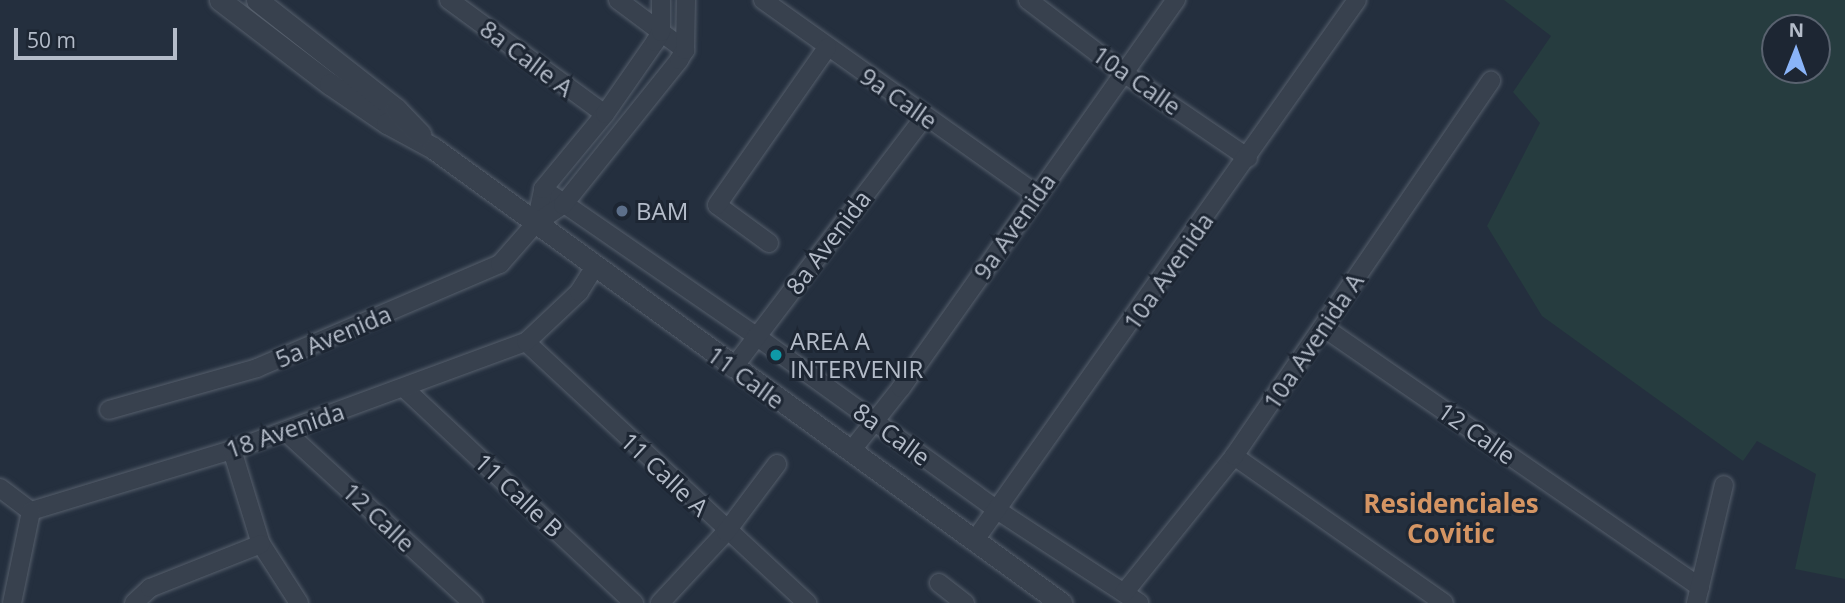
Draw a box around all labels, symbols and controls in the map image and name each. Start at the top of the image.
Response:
scale bar [18,14,180,58]
street label: 8a Calle A [475,14,579,102]
north arrow [1761,14,1831,84]
text: N [1788,17,1804,43]
text: 50 m [27,26,76,54]
street label: 10a Calle [1087,39,1187,121]
street label: 9a Calle [855,61,943,135]
street label: 9a Avenida [967,167,1061,285]
street label: 8a Avenida [780,184,876,300]
place label: BAM [636,197,688,225]
marker: BAM [614,203,630,219]
street label: 10a Avenida [1117,207,1219,335]
street label: 10a Avenida A [1257,268,1369,414]
street label: 5a Avenida [271,299,395,373]
place label: AREA A INTERVENIR [790,327,923,383]
street label: 11 Calle [702,340,790,414]
marker: AREA A INTERVENIR [768,347,784,363]
street label: 18 Avenida [222,396,348,464]
street label: 12 Calle [1433,396,1521,470]
street label: 8a Calle [848,397,936,471]
street label: 11 Calle A [615,426,715,522]
street label: 11 Calle B [469,447,569,543]
street label: 12 Calle [337,477,421,557]
district label: Residenciales Covitic [1363,488,1539,550]

